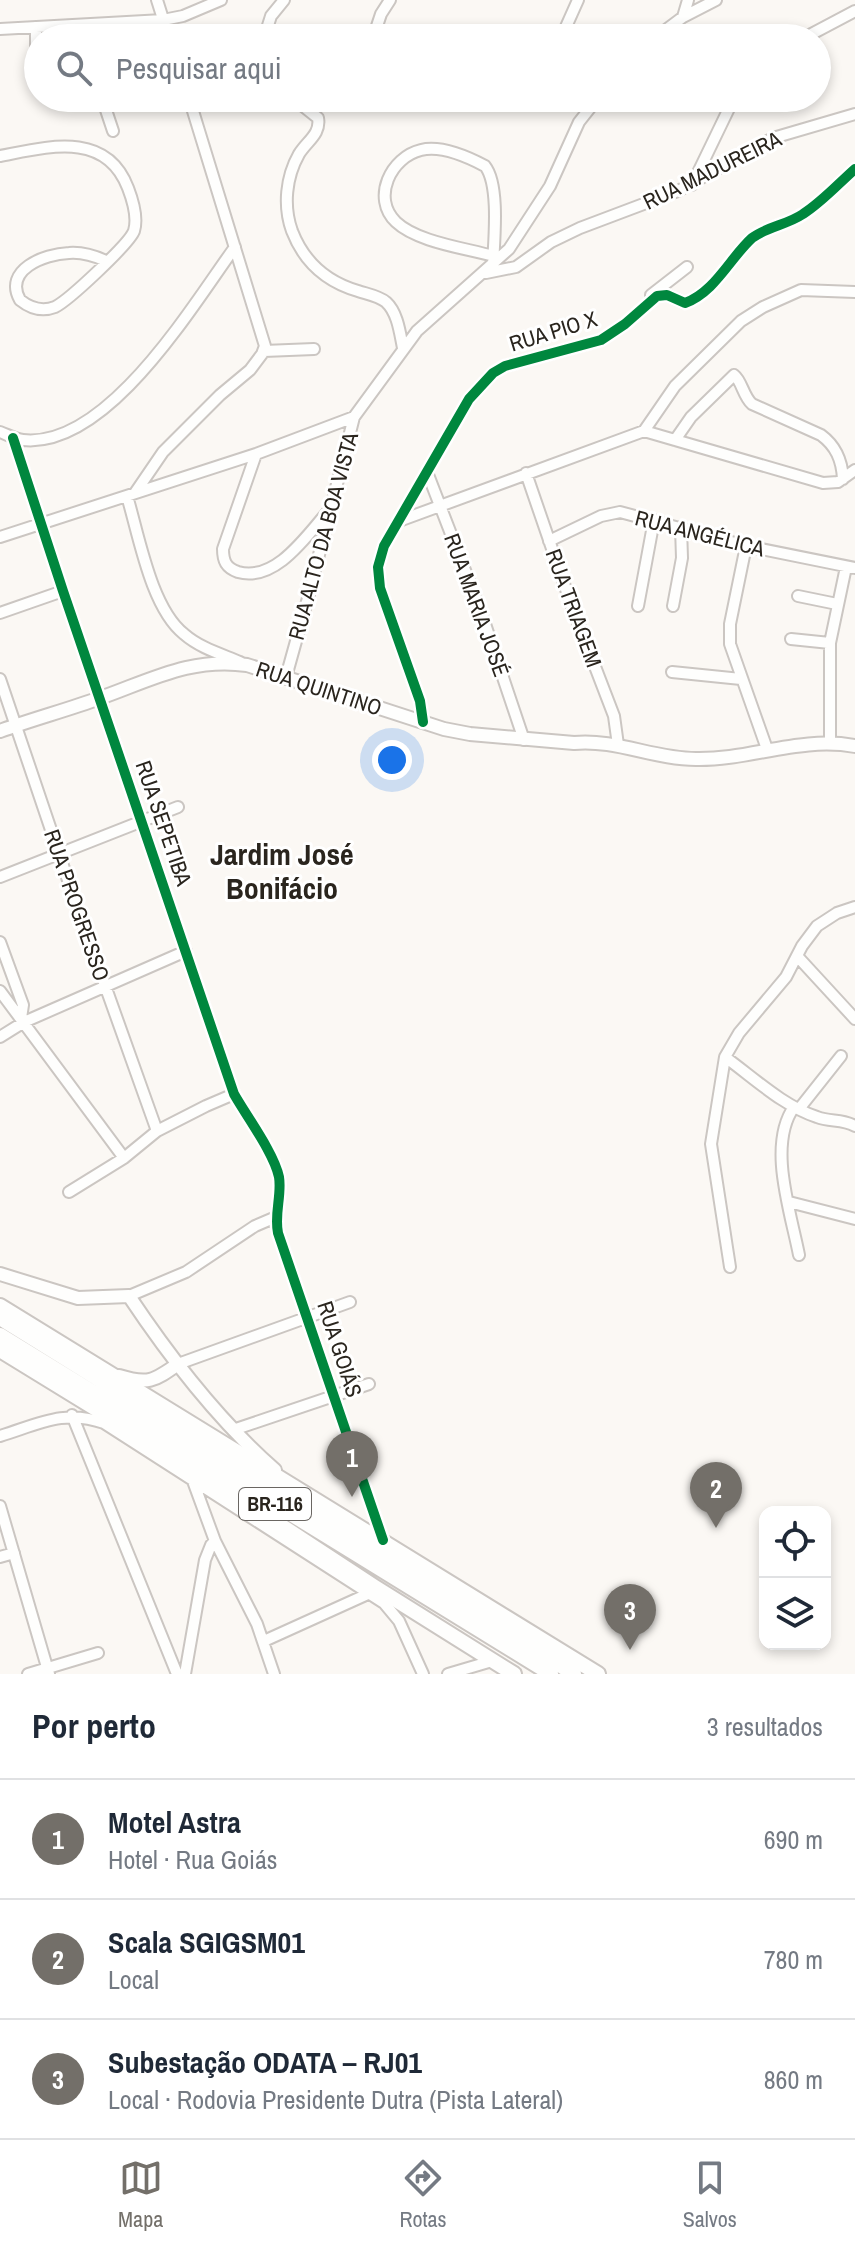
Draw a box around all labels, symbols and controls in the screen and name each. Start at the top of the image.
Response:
search box [24,24,831,112]
icon: search [52,46,96,90]
text: Pesquisar aqui [116,48,281,88]
street label: RUA MADUREIRA [638,123,787,216]
street label: RUA PIO X [505,303,601,359]
street label: RUA ALTO DA BOA VISTA [281,428,365,643]
street label: RUA ANGÉLICA [632,502,769,564]
street label: RUA MARIA JOSÉ [437,529,517,681]
street label: RUA TRIAGEM [539,545,609,671]
street label: RUA QUINTINO [252,654,386,722]
your location [372,740,412,780]
street label: RUA SEPETIBA [129,756,200,890]
street label: RUA PROGRESSO [37,825,117,985]
district label: Jardim José Bonifácio [210,834,354,908]
street label: RUA GOIÁS [310,1297,370,1401]
pin: 1 [326,1431,378,1497]
pin: 2 [690,1462,742,1528]
road number: BR-116 [239,1488,311,1520]
map controls [759,1506,831,1650]
button: locate [759,1506,831,1578]
button: layers [759,1578,831,1650]
pin: 3 [604,1584,656,1650]
text: Por perto [32,1703,156,1749]
text: 3 resultados [707,1709,823,1744]
text: Motel Astra [108,1802,241,1842]
text: 1 [52,1822,64,1857]
text: 690 m [764,1822,823,1857]
text: Hotel · Rua Goiás [108,1842,277,1877]
text: Scala SGIGSM01 [108,1922,305,1962]
text: 2 [52,1942,64,1977]
text: 780 m [764,1942,823,1977]
text: Local [108,1962,159,1997]
text: Subestação ODATA – RJ01 [108,2042,422,2082]
text: 3 [52,2062,64,2097]
text: 860 m [764,2062,823,2097]
text: Local · Rodovia Presidente Dutra (Pista Lateral) [108,2082,563,2117]
tab: Mapa [118,2156,163,2234]
tab: Rotas [399,2156,447,2234]
tab: Salvos [683,2156,737,2234]

